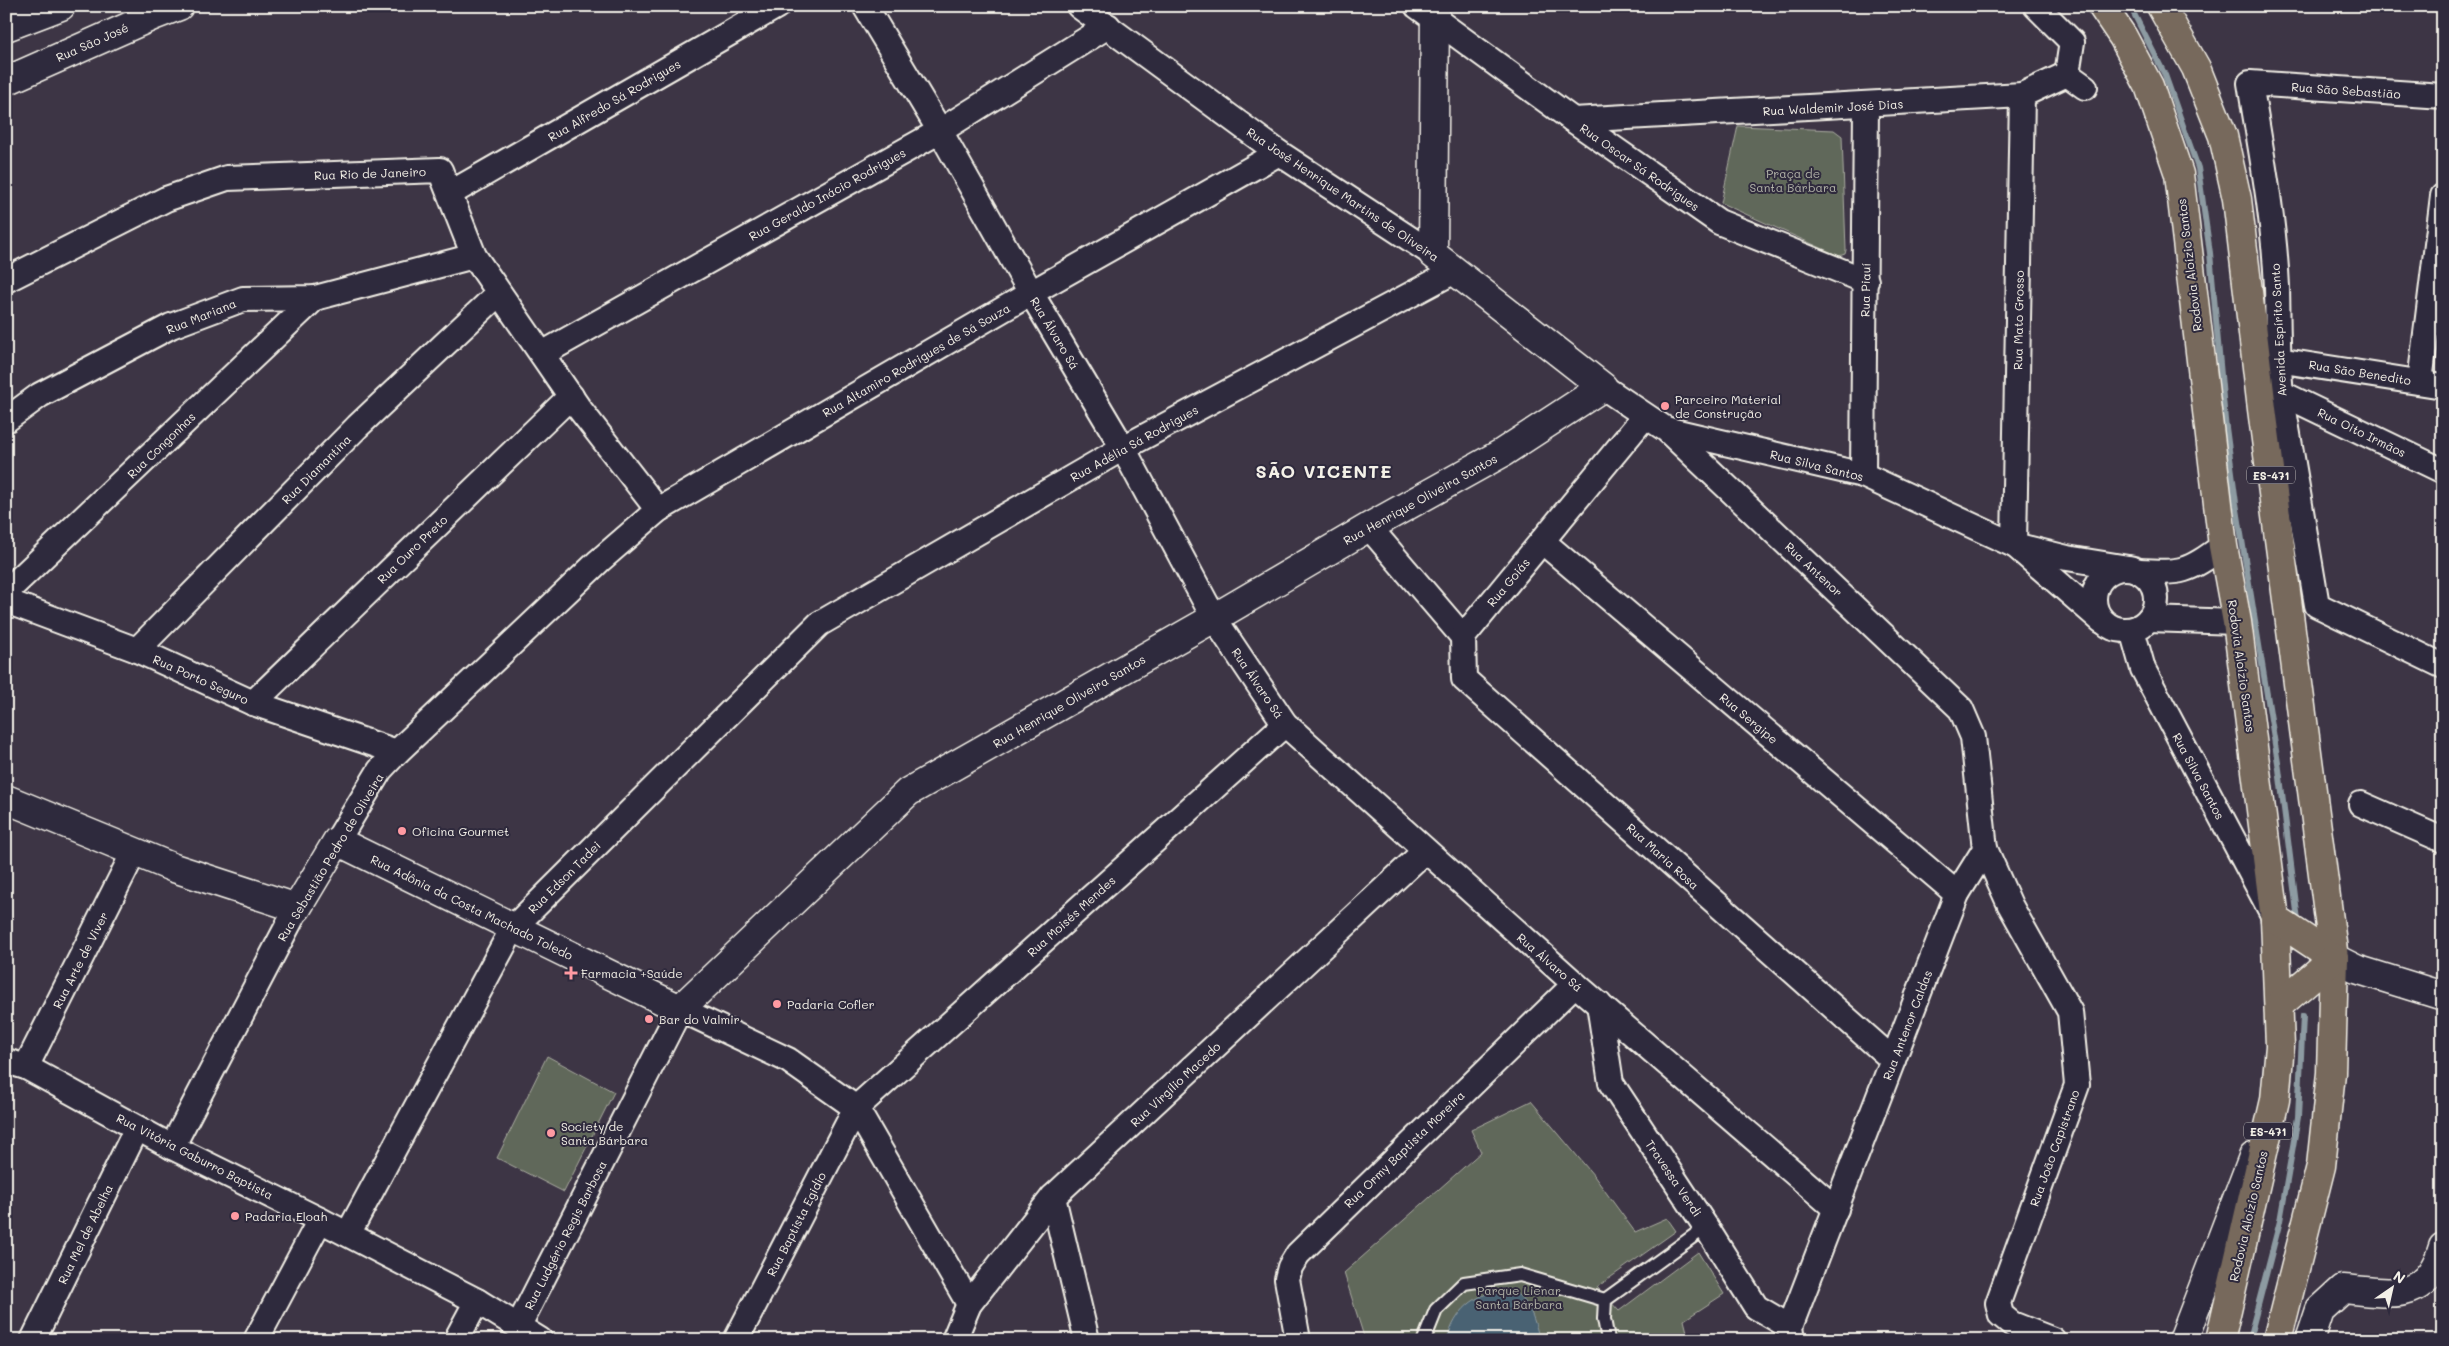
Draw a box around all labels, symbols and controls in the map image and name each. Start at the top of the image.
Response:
street label: Rua São José [53,19,131,65]
street label: Rua Alfredo Sá Rodrigues [545,55,683,145]
street label: Rua São Sebastião [2291,78,2401,102]
street label: Rua Waldemir José Dias [1762,95,1904,119]
street label: Rua Oscar Sá Rodrigues [1577,120,1703,214]
street label: Rua José Henrique Martins de Oliveira [1244,123,1442,265]
street label: Rua Geraldo Inácio Rodrigues [746,144,908,244]
street label: Rua Rio de Janeiro [314,163,426,183]
park label: Praça de Santa Bárbara [1749,165,1837,195]
street label: Rodovia Aloízio Santos [2173,198,2205,332]
street label: Rua Piauí [1857,262,1873,317]
street label: Avenida Espírito Santo [2267,263,2289,397]
street label: Rua Mato Grosso [2009,270,2027,370]
street label: Rua Álvaro Sá [1027,294,1083,372]
street label: Rua Mariana [164,295,238,337]
street label: Rua Altamiro Rodrigues de Sá Souza [819,300,1013,420]
street label: Rua São Benedito [2308,356,2412,388]
place label: Parceiro Material de Construção [1675,391,1781,421]
marker: Parceiro Material de Construção [1659,400,1671,412]
street label: Rua Adélia Sá Rodrigues [1067,401,1201,485]
street label: Rua Oito Irmãos [2315,404,2409,460]
street label: Rua Congonhas [124,408,199,482]
street label: Rua Diamantina [278,431,354,507]
street label: Rua Silva Santos [1769,446,1866,484]
street label: Rua Henrique Oliveira Santos [1340,450,1500,548]
district label: SÃO VICENTE [1256,459,1392,483]
road number: ES-471 [2247,466,2295,484]
street label: Rua Ouro Preto [373,511,451,587]
street label: Rua Antenor [1782,538,1846,600]
street label: Rua Goiás [1483,554,1533,610]
street label: Rodovia Aloízio Santos [2225,599,2259,733]
street label: Rua Álvaro Sá [1228,645,1288,721]
street label: Rua Porto Seguro [151,651,251,707]
street label: Rua Henrique Oliveira Santos [990,651,1148,751]
street label: Rua Sergipe [1717,689,1781,747]
street label: Rua Silva Santos [2169,730,2229,822]
street label: Rua Sebastião Pedro de Oliveira [273,770,387,944]
street label: Rua Maria Rosa [1624,819,1702,893]
place label: Oficina Gourmet [412,823,509,839]
marker: Oficina Gourmet [396,825,408,837]
street label: Rua Edson Tadei [524,837,604,917]
street label: Rua Adônia da Costa Machado Toledo [368,851,576,963]
street label: Rua Moisés Mendes [1023,872,1119,960]
street label: Rua Arte de Viver [49,909,111,1011]
street label: Rua Álvaro Sá [1514,929,1586,995]
place label: Farmacia +Saúde [581,965,683,981]
marker: Farmacia +Saúde [565,967,577,979]
street label: Rua Antenor Caldas [1879,967,1935,1082]
place label: Padaria Cofler [787,996,875,1012]
marker: Padaria Cofler [771,998,783,1010]
place label: Bar do Valmir [659,1011,740,1027]
marker: Bar do Valmir [643,1013,655,1025]
street label: Rua Virgílio Macedo [1127,1038,1223,1130]
street label: Rua Ormy Baptista Moreira [1340,1087,1468,1211]
street label: Rua João Capistrano [2025,1087,2083,1209]
street label: Rua Vitória Gaburro Baptista [114,1109,276,1203]
place label: Society de Santa Bárbara [561,1118,648,1148]
road number: ES-471 [2244,1122,2292,1140]
marker: Society de Santa Bárbara [545,1127,557,1139]
street label: Travessa Verdi [1642,1136,1706,1220]
street label: Rodovia Aloízio Santos [2225,1149,2271,1283]
street label: Rua Ludgério Regis Barbosa [520,1158,610,1312]
street label: Rua Baptista Egidio [763,1169,829,1279]
street label: Rua Mel de Abelha [54,1182,116,1286]
place label: Padaria Eloah [245,1208,327,1224]
marker: Padaria Eloah [229,1210,241,1222]
north arrow [2366,1264,2416,1314]
text: N [2390,1266,2409,1288]
park label: Parque Lienar Santa Bárbara [1475,1282,1563,1312]

